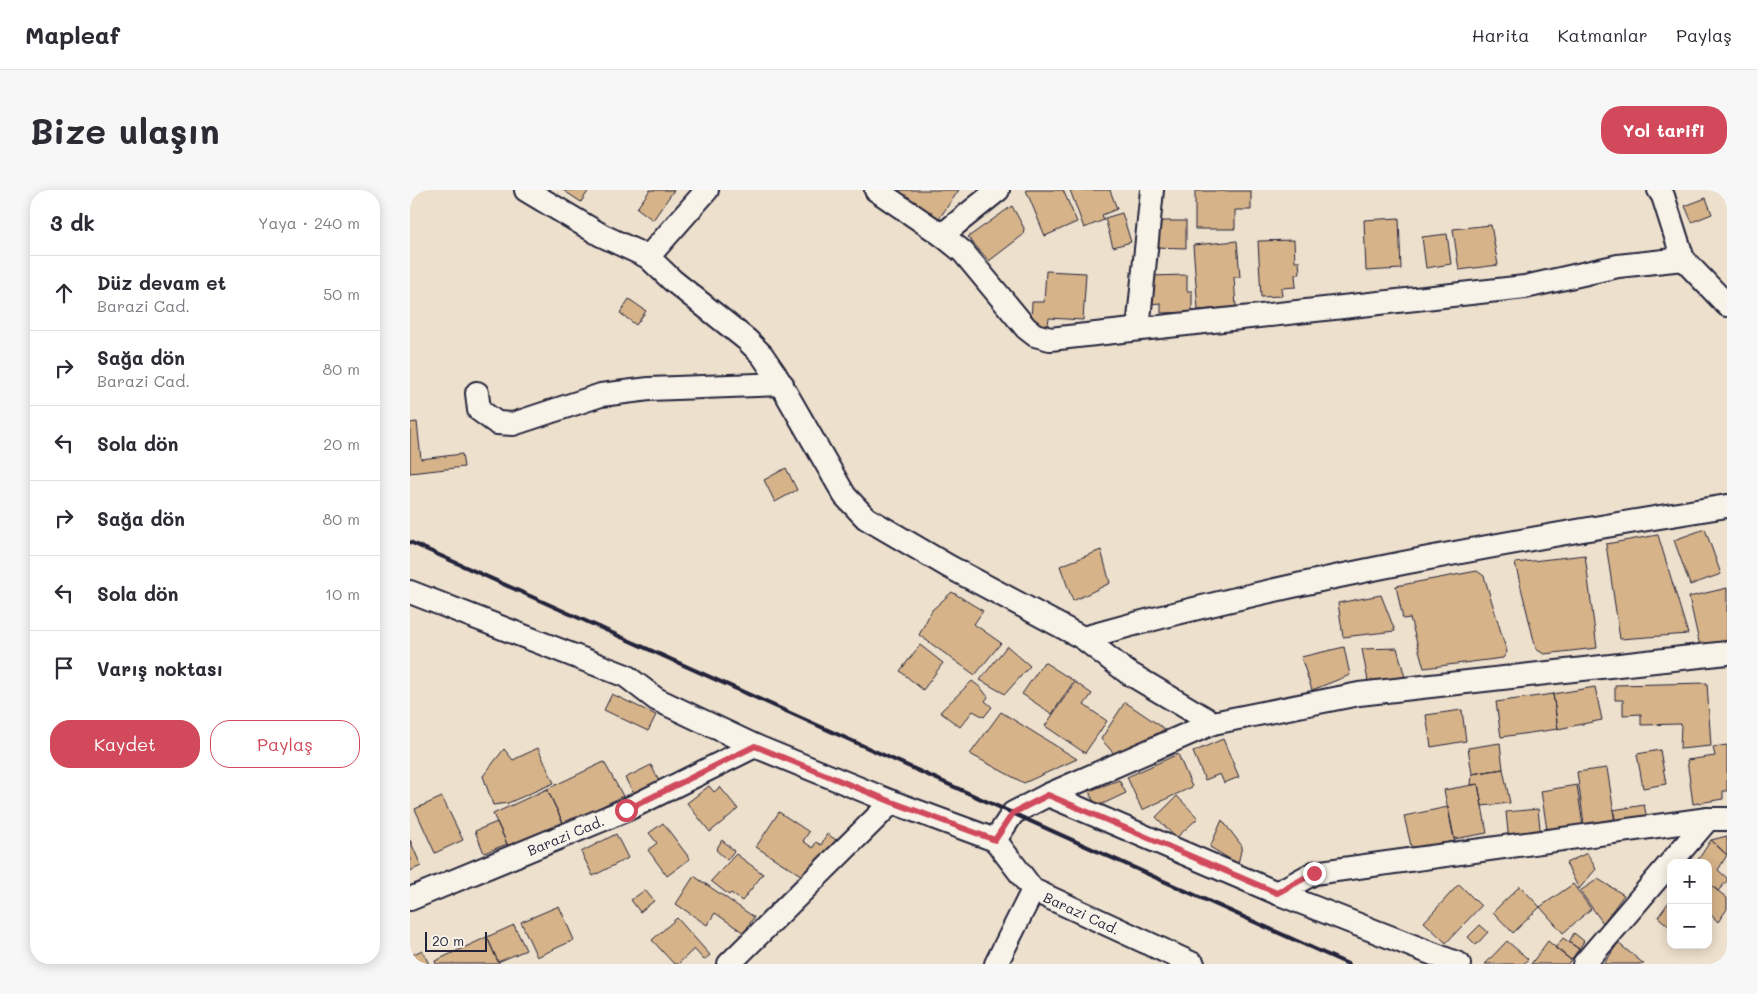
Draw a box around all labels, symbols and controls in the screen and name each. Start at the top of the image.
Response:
text: Mapleaf [25,19,120,50]
text: Harita [1472,23,1530,47]
text: Katmanlar [1558,23,1648,47]
text: Paylaş [1676,23,1732,47]
button: Yol tarifi [1601,106,1727,154]
text: Bize ulaşın [30,107,220,153]
text: 3 dk [50,209,95,236]
text: Yaya · 240 m [258,212,360,233]
text: Düz devam et [97,270,226,295]
icon: ahead [50,279,78,307]
text: 50 m [323,283,360,304]
text: Barazi Cad. [97,295,190,316]
text: Sağa dön [97,345,185,370]
icon: right [50,354,78,382]
text: 80 m [323,358,360,379]
text: Barazi Cad. [97,370,190,391]
icon: left [50,429,78,457]
text: Sola dön [97,431,179,456]
text: 20 m [323,433,360,454]
icon: right [50,504,78,532]
text: Sağa dön [97,506,185,531]
text: 80 m [323,508,360,529]
icon: left [50,579,78,607]
text: Sola dön [97,581,179,606]
text: 10 m [325,583,360,604]
icon: arrive [50,654,78,682]
text: Varış noktası [97,656,223,681]
button: Kaydet [50,720,200,768]
button: Paylaş [210,720,360,768]
route start [615,799,638,822]
street label: Barazi Cad. [524,811,607,859]
map controls [1667,859,1712,949]
button: + [1667,859,1712,904]
route end [1303,862,1326,885]
street label: Barazi Cad. [1041,887,1123,938]
button: − [1667,904,1712,949]
scale bar [425,929,488,952]
text: 20 m [432,931,464,950]

